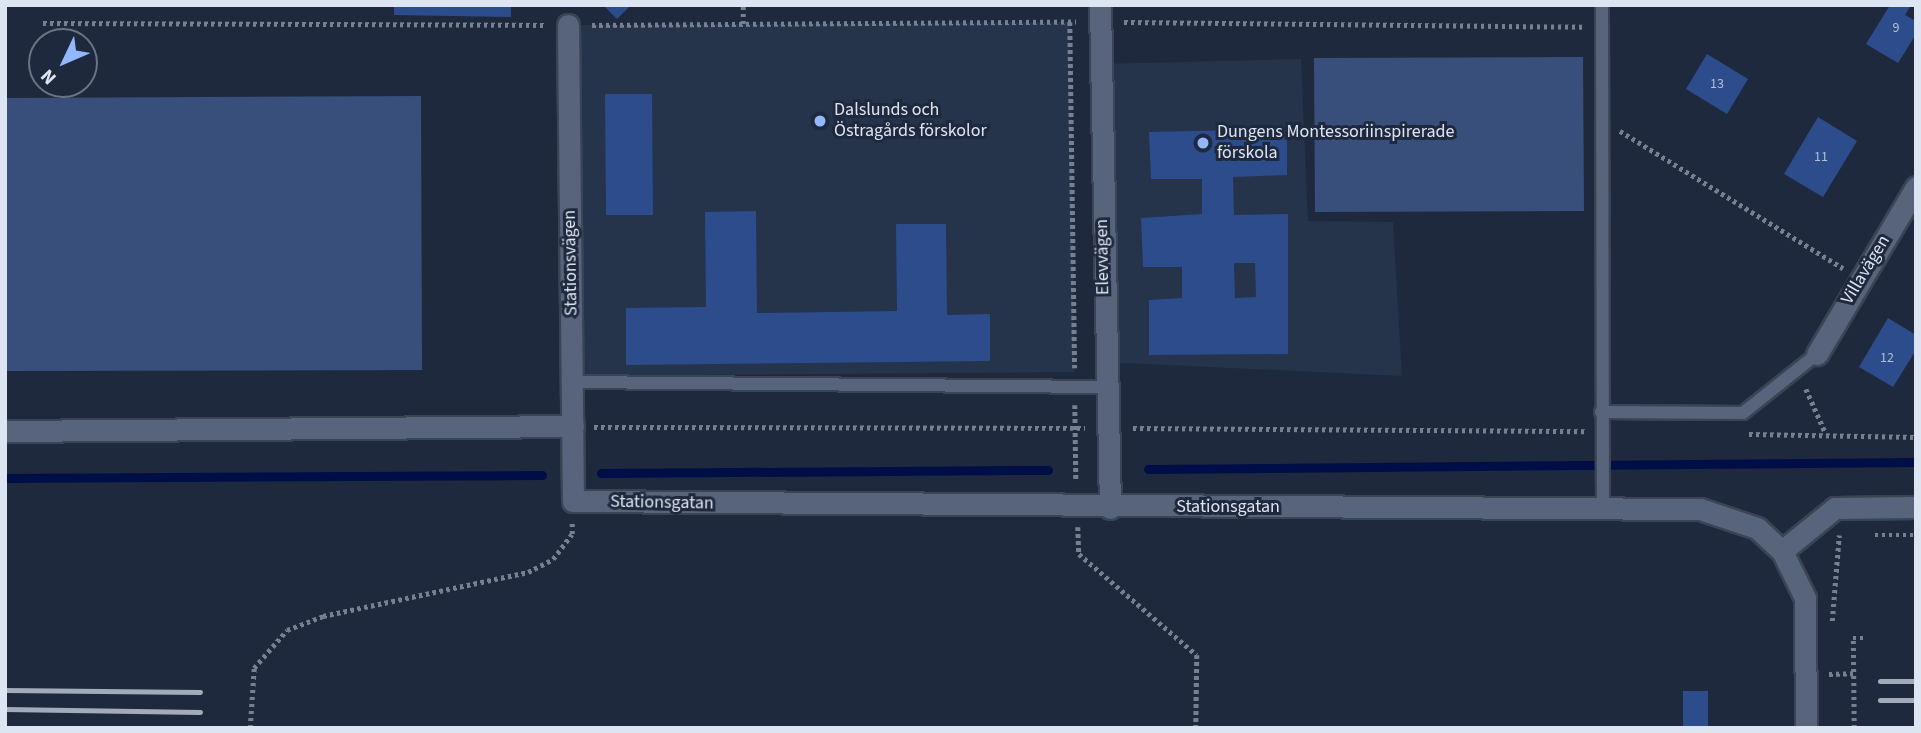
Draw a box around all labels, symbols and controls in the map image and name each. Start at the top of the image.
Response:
house number: 9 [1893,20,1899,36]
north arrow [28,28,98,98]
text: N [35,63,63,90]
house number: 13 [1710,76,1724,92]
place label: Dalslunds och Östragårds förskolor [834,100,987,142]
marker: Dalslunds och Östragårds förskolor [812,113,828,129]
place label: Dungens Montessoriinspirerade förskola [1217,122,1454,164]
marker: Dungens Montessoriinspirerade förskola [1195,135,1211,151]
house number: 11 [1814,149,1828,165]
street label: Stationsvägen [559,210,583,316]
street label: Elevvägen [1092,219,1114,295]
street label: Villavägen [1837,232,1895,308]
house number: 12 [1880,350,1894,366]
street label: Stationsgatan [610,491,714,515]
street label: Stationsgatan [1176,496,1280,518]

